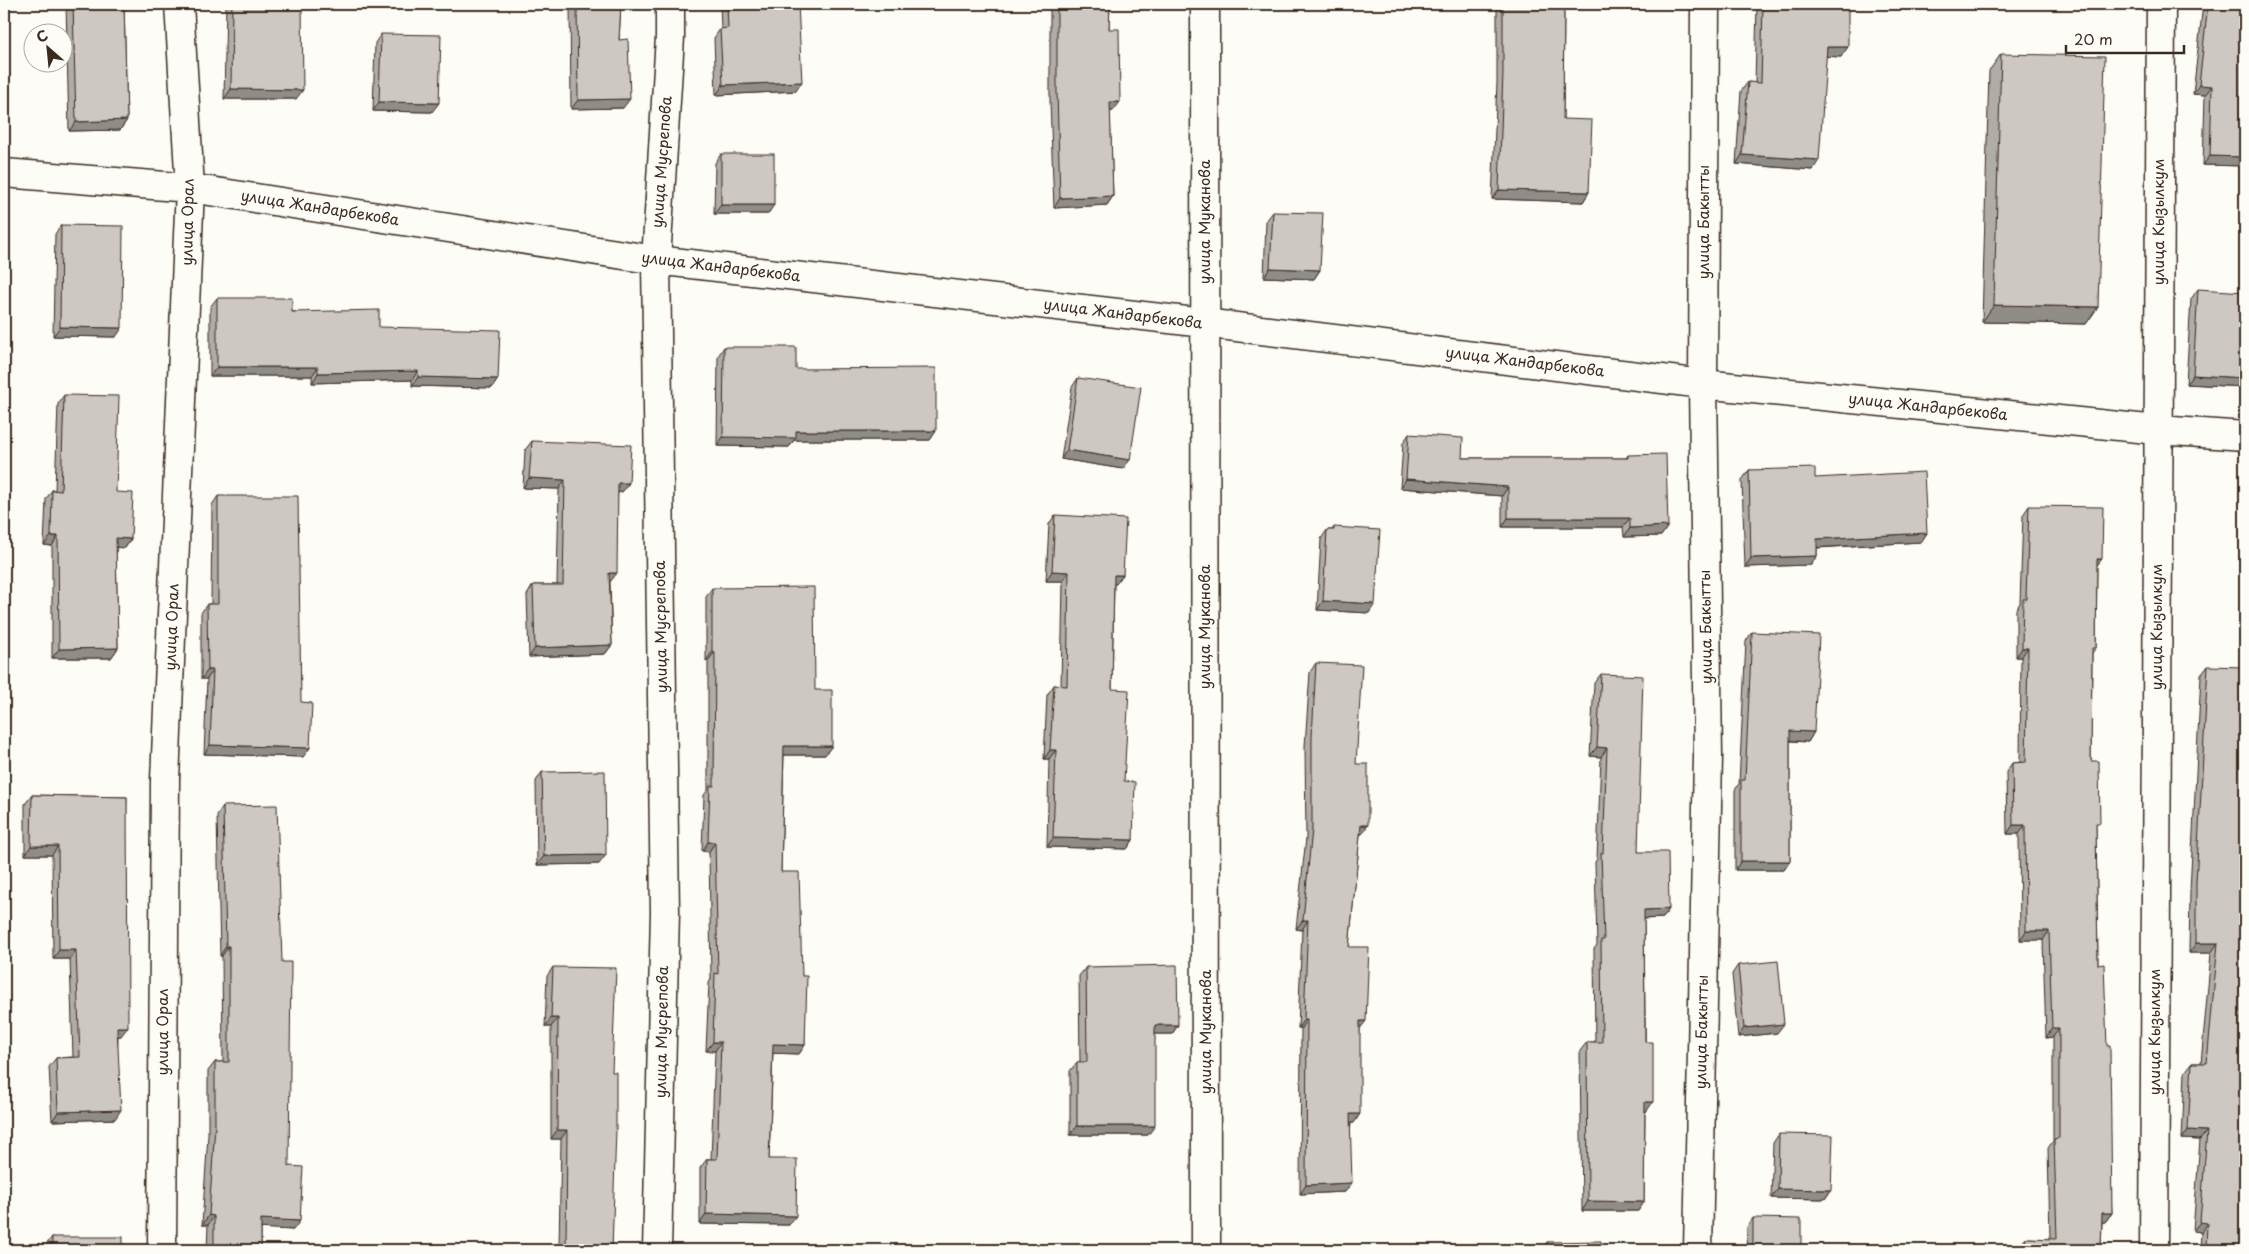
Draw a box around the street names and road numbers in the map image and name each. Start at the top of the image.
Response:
street label: улица Мусрепова [644,94,677,229]
street label: улица Муканова [1192,159,1215,284]
street label: улица Кызылкум [2146,159,2169,285]
street label: улица Бакытты [1691,165,1714,279]
street label: улица Орал [174,178,199,266]
street label: улица Жандарбекова [239,183,402,230]
street label: улица Жандарбекова [640,244,803,287]
street label: улица Жандарбекова [1042,291,1205,334]
street label: улица Жандарбекова [1444,339,1607,382]
street label: улица Жандарбекова [1847,386,2010,425]
street label: улица Мусрепова [647,560,672,693]
street label: улица Муканова [1192,564,1215,689]
street label: улица Кызылкум [2144,564,2167,690]
street label: улица Бакытты [1692,570,1717,684]
street label: улица Орал [157,583,184,671]
street label: улица Мусрепова [648,965,673,1098]
street label: улица Муканова [1193,969,1216,1094]
street label: улица Кызылкум [2142,969,2165,1095]
street label: улица Бакытты [1688,975,1713,1089]
street label: улица Орал [150,988,173,1076]

